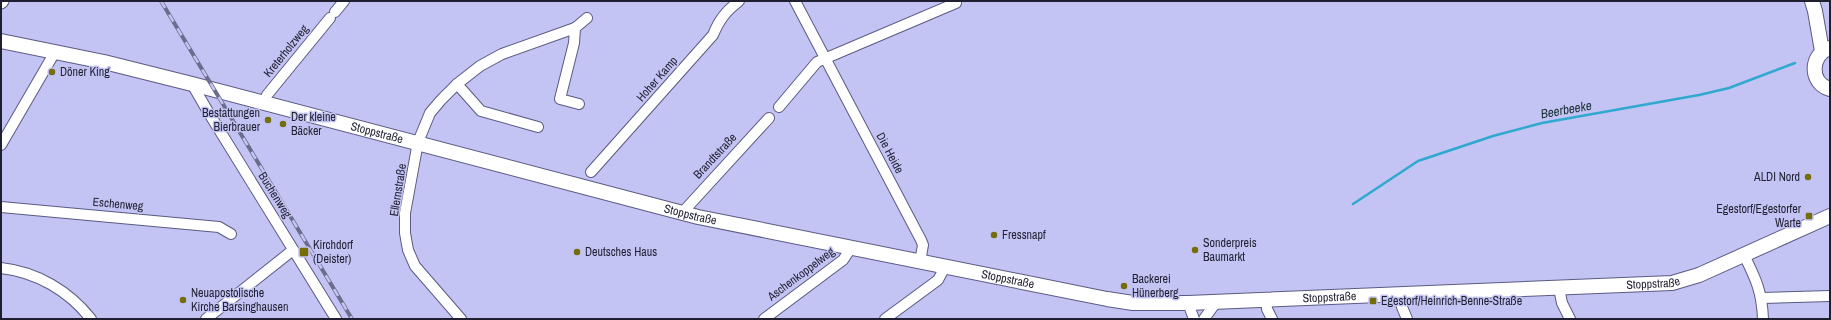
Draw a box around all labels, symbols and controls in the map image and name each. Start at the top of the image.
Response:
street label: Kreterholzweg [260,21,312,80]
street label: Hoher Kamp [633,53,681,105]
place label: Döner King [60,64,110,80]
marker: Döner King [47,67,57,77]
water label: Beerbeeke [1539,97,1593,122]
place label: Bestattungen Bierbrauer [202,105,261,135]
place label: Der kleine Bäcker [291,109,336,139]
marker: Bestattungen Bierbrauer [263,115,273,125]
street label: Stoppstraße [349,118,405,147]
marker: Der kleine Bäcker [278,119,288,129]
street label: Brandtstraße [690,130,740,182]
street label: Die Heide [873,130,907,176]
street label: Ellernstraße [386,163,410,217]
street label: Buchenweg [255,169,296,221]
place label: ALDI Nord [1753,169,1800,185]
marker: ALDI Nord [1803,172,1813,182]
street label: Eschenweg [92,194,145,214]
street label: Stoppstraße [662,200,718,229]
place label: Egestorf/Egestorfer Warte [1716,201,1802,231]
marker: Egestorf/Egestorfer Warte [1804,211,1814,221]
place label: Fressnapf [1002,227,1046,243]
marker: Fressnapf [989,230,999,240]
place label: Sonderpreis Baumarkt [1203,235,1257,265]
place label: Kirchdorf (Deister) [313,237,353,267]
street label: Aschenkoppelweg [763,243,838,305]
place label: Deutsches Haus [585,244,657,260]
marker: Sonderpreis Baumarkt [1190,245,1200,255]
marker: Kirchdorf (Deister) [298,246,310,258]
marker: Deutsches Haus [572,247,582,257]
street label: Stoppstraße [980,266,1036,292]
place label: Backerei Hünerberg [1132,271,1179,301]
street label: Stoppstraße [1626,273,1682,293]
marker: Backerei Hünerberg [1119,281,1129,291]
place label: Neuapostolische Kirche Barsinghausen [191,285,288,315]
street label: Stoppstraße [1302,288,1357,306]
place label: Egestorf/Heinrich-Benne-Straße [1381,293,1522,309]
marker: Neuapostolische Kirche Barsinghausen [178,295,188,305]
marker: Egestorf/Heinrich-Benne-Straße [1368,296,1378,306]

